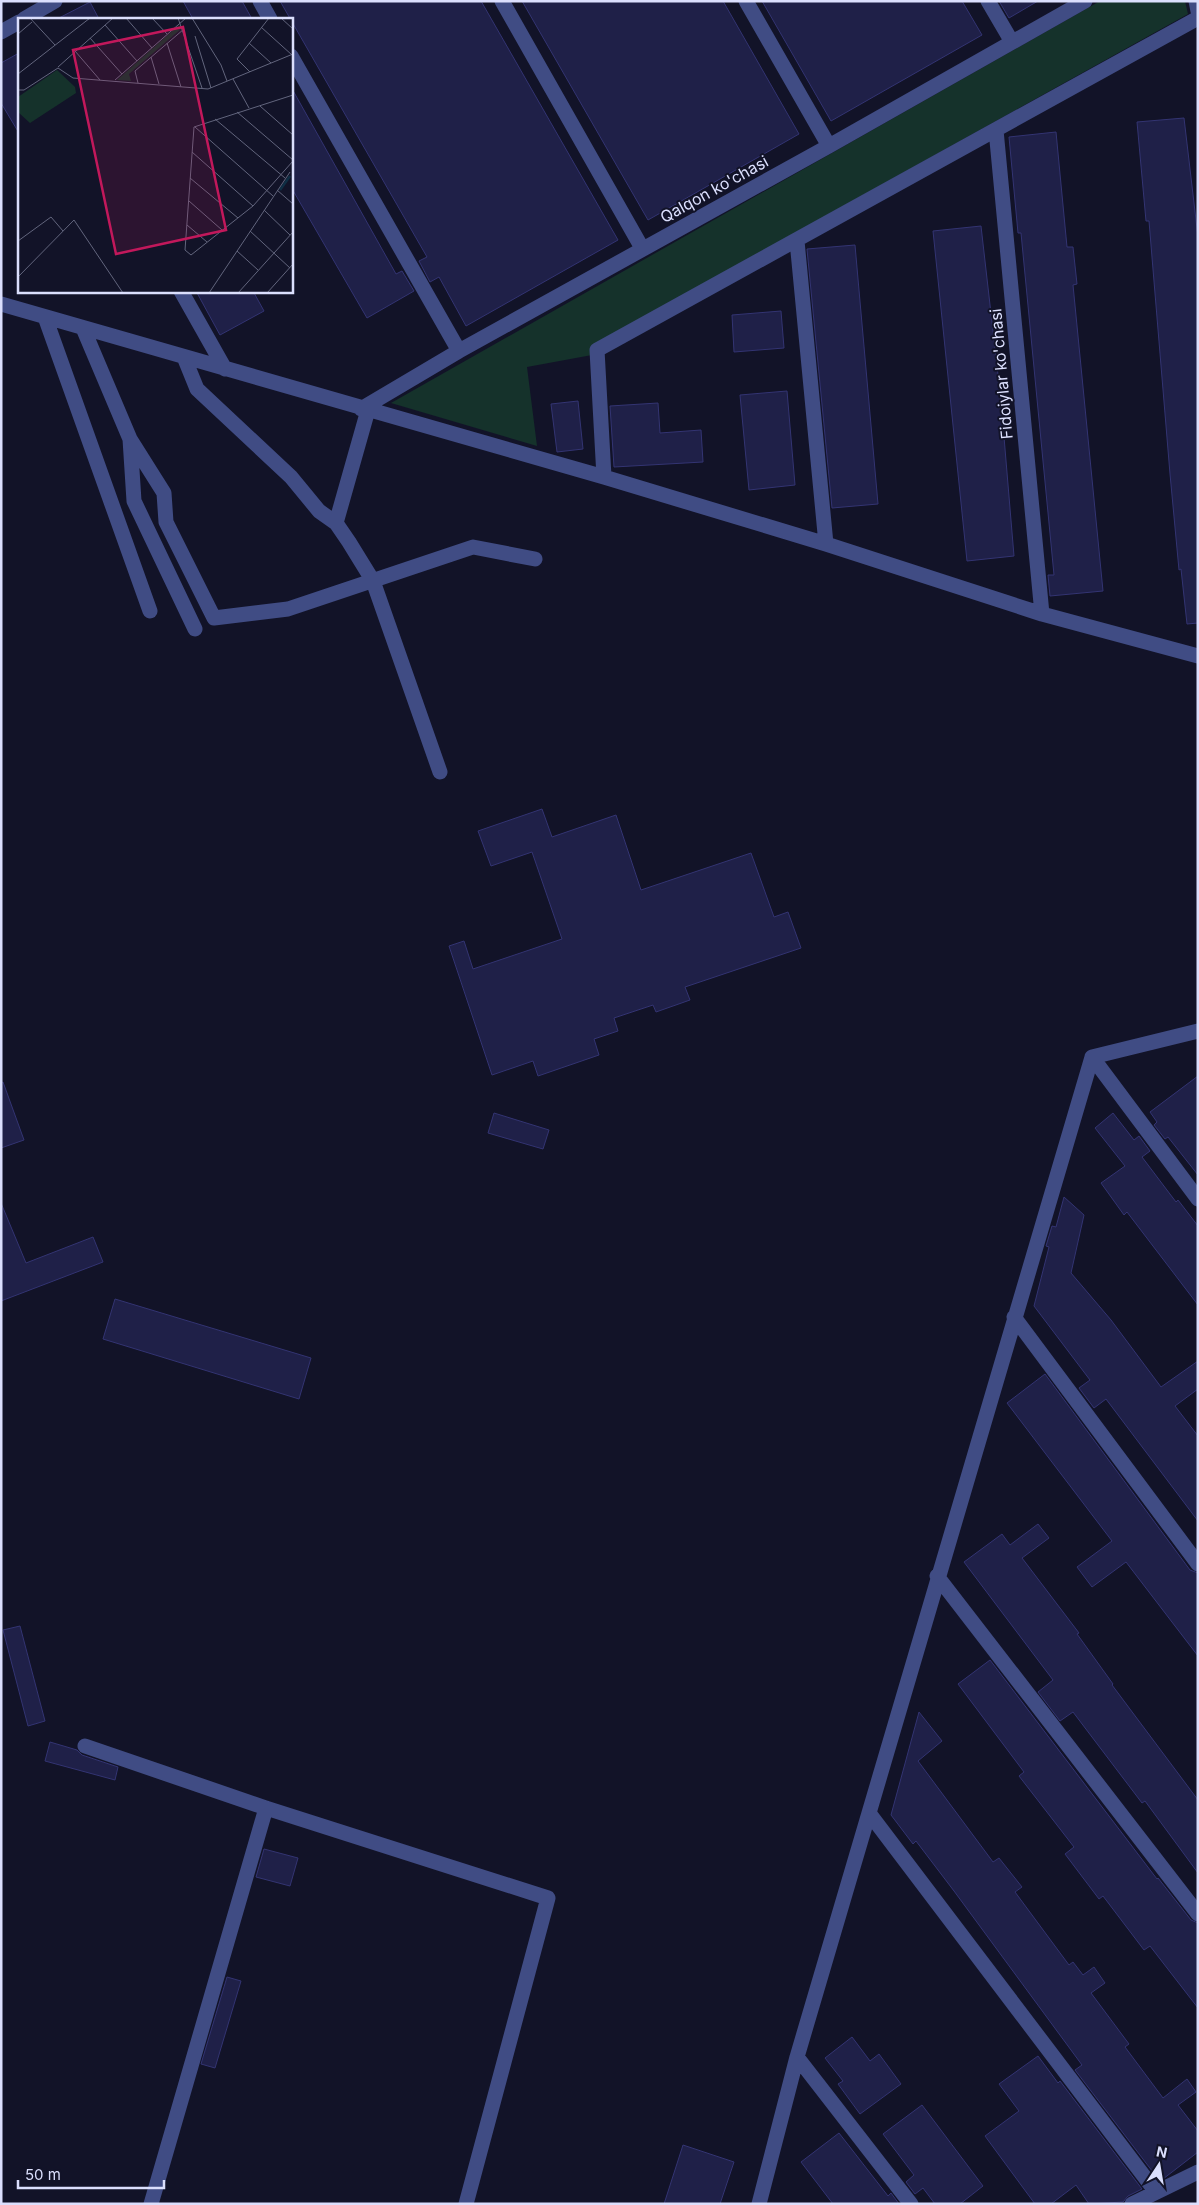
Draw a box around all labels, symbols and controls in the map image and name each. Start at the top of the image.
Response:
inset map [18,18,292,292]
street label: Qalqon ko'chasi [656,151,772,227]
street label: Fidoiylar ko'chasi [985,308,1017,440]
north arrow [1134,2140,1184,2190]
text: N [1155,2142,1169,2161]
scale bar [18,2158,164,2190]
text: 50 m [25,2165,61,2184]

